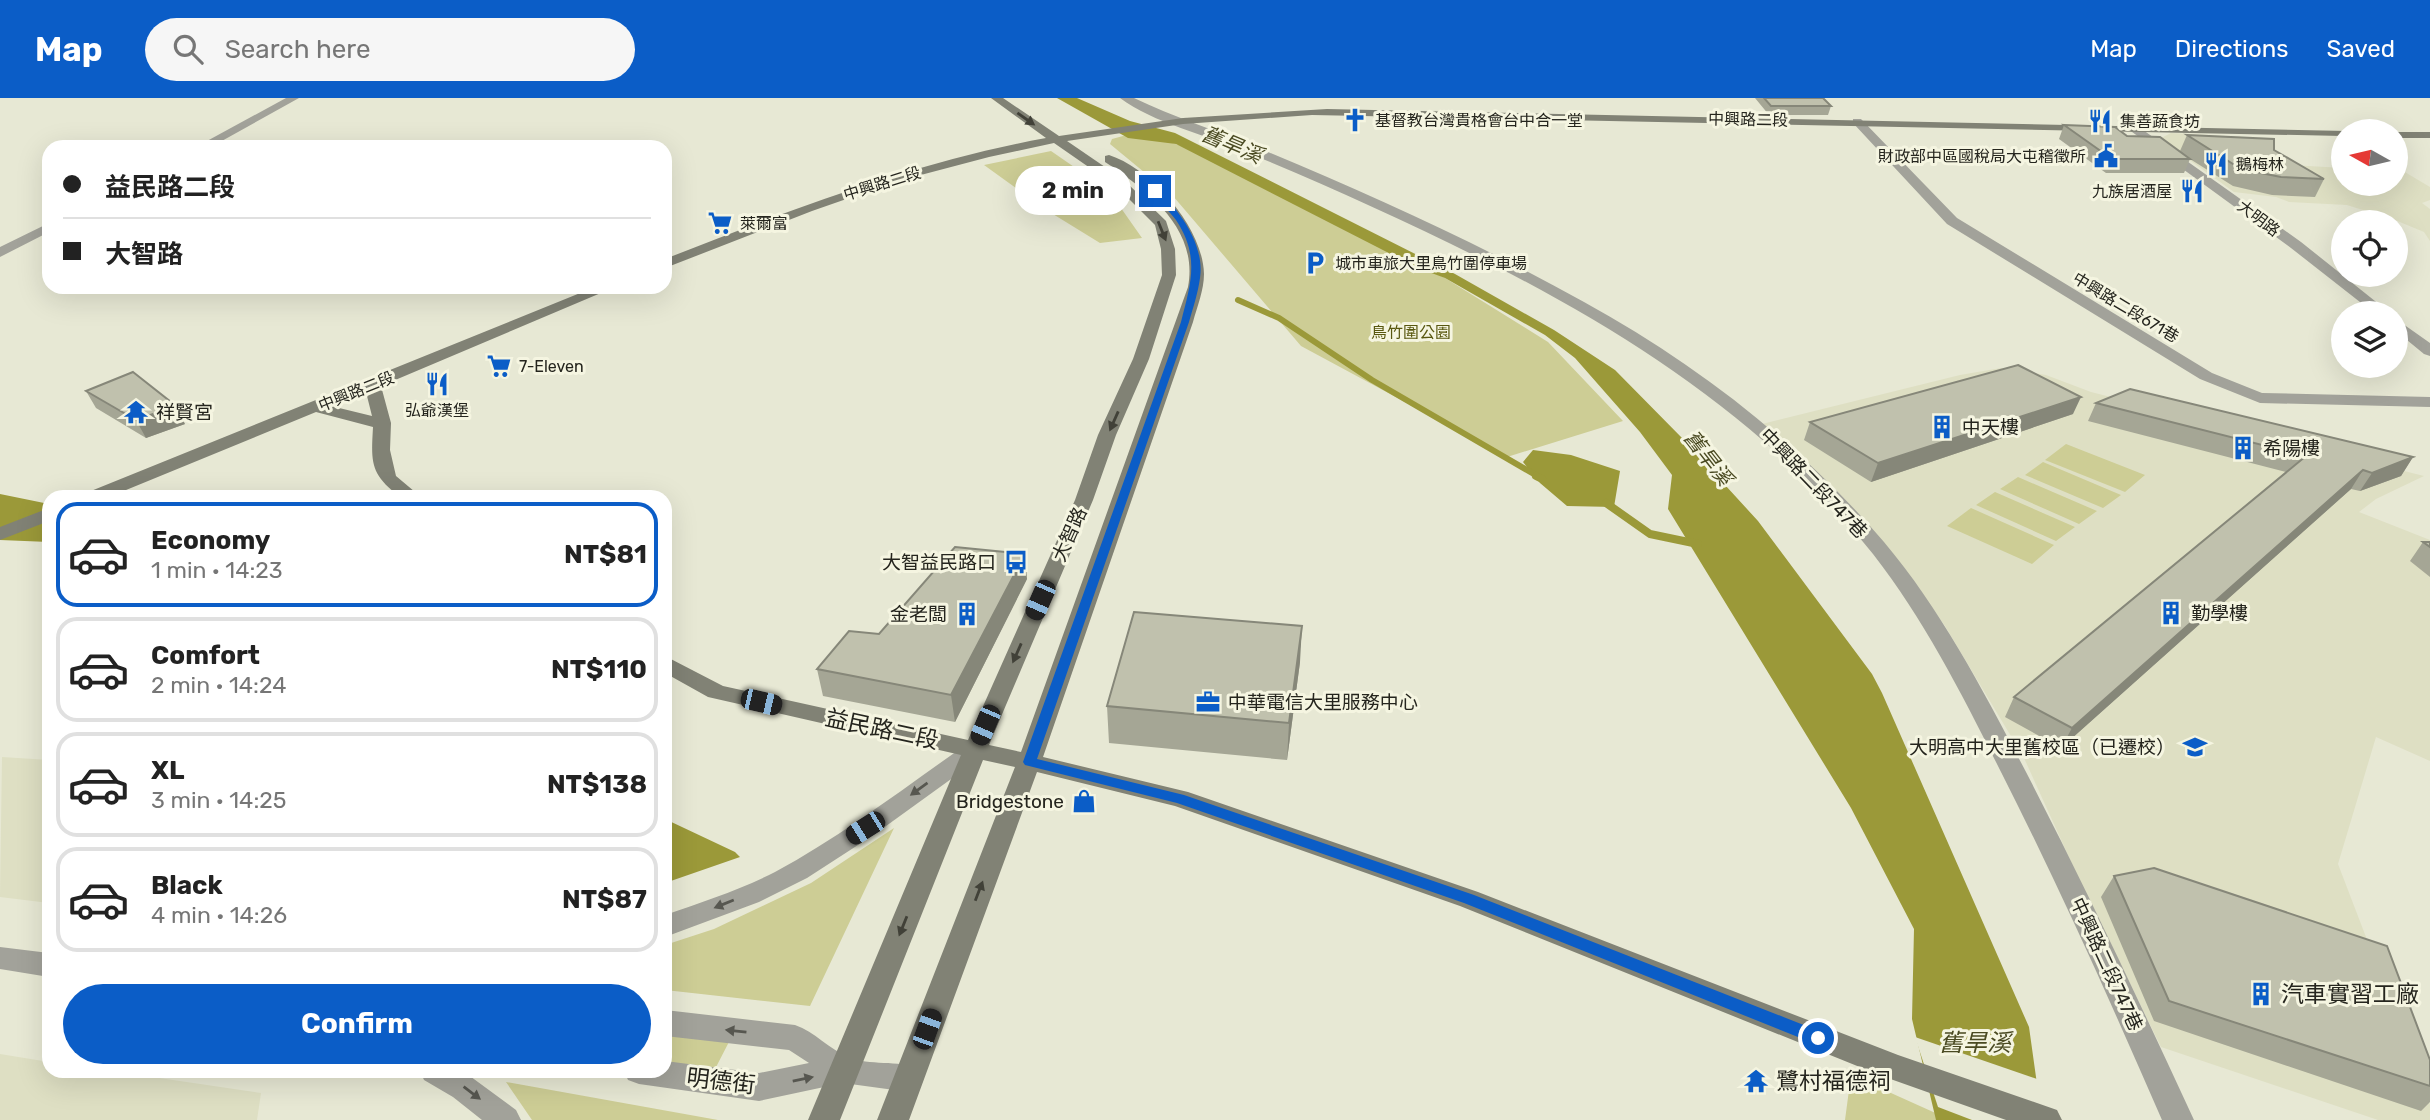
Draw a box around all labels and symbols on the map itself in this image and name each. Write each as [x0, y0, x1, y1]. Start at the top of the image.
church icon: 基督教台灣貴格會台中合一堂 [1341, 106, 1369, 134]
restaurant icon: 集善蔬食坊 [2086, 107, 2114, 135]
street label: 中興路二段 [1708, 109, 1788, 130]
place label: 基督教台灣貴格會台中合一堂 [1375, 111, 1583, 130]
one-way arrow [1017, 112, 1035, 126]
place label: 集善蔬食坊 [2120, 112, 2200, 131]
north arrow [2331, 119, 2408, 196]
water label: 舊旱溪 [1198, 121, 1269, 170]
public building icon: 財政部中區國稅局大屯稽徵所 [2092, 142, 2120, 170]
place label: 財政部中區國稅局大屯稽徵所 [1878, 147, 2086, 166]
restaurant icon: 鵝梅林 [2202, 150, 2230, 178]
place label: 鵝梅林 [2236, 155, 2284, 174]
street label: 中興路二段 [841, 163, 923, 204]
callout: 2 min [1015, 166, 1130, 216]
route end [1139, 175, 1171, 207]
restaurant icon: 九族居酒屋 [2178, 177, 2206, 205]
place label: 九族居酒屋 [2092, 182, 2172, 201]
street label: 大明路 [2234, 196, 2284, 240]
supermarket icon: 萊爾富 [706, 209, 734, 237]
place label: 萊爾富 [740, 214, 788, 233]
one-way arrow [1156, 221, 1167, 242]
parking icon: 城市車旅大里鳥竹圍停車場 [1301, 249, 1329, 277]
place label: 城市車旅大里鳥竹圍停車場 [1335, 254, 1527, 273]
street label: 中興路二段671巷 [2069, 268, 2182, 347]
park label: 鳥竹圍公園 [1371, 323, 1451, 342]
supermarket icon: 7-Eleven [485, 352, 513, 380]
place label: 7-Eleven [519, 357, 584, 376]
street label: 中興路二段 [316, 368, 397, 415]
restaurant icon: 弘爺漢堡 [423, 370, 451, 398]
temple icon: 祥賢宮 [122, 398, 150, 426]
place label: 祥賢宮 [156, 401, 213, 424]
place label: 弘爺漢堡 [405, 401, 469, 420]
one-way arrow [1108, 411, 1120, 431]
building icon: 中天樓 [1928, 413, 1956, 441]
place label: 中天樓 [1962, 416, 2019, 439]
street label: 中興路二段747巷 [1755, 423, 1872, 543]
water label: 舊旱溪 [1679, 425, 1739, 493]
building icon: 希陽樓 [2229, 434, 2257, 462]
place label: 希陽樓 [2263, 437, 2320, 460]
street label: 大智路 [1047, 503, 1092, 565]
bus stop icon: 大智益民路口 [1002, 548, 1030, 576]
place label: 大智益民路口 [882, 551, 996, 574]
car [1022, 577, 1059, 623]
building icon: 勤學樓 [2157, 599, 2185, 627]
building icon: 金老闆 [953, 600, 981, 628]
place label: 勤學樓 [2191, 602, 2248, 625]
place label: 金老闆 [890, 603, 947, 626]
one-way arrow [1011, 643, 1022, 664]
car [739, 687, 784, 717]
office icon: 中華電信大里服務中心 [1194, 688, 1222, 716]
place label: 中華電信大里服務中心 [1228, 691, 1418, 714]
car [968, 702, 1003, 748]
street label: 益民路二段 [823, 703, 941, 755]
school or university icon: 大明高中大里舊校區（已遷校） [2181, 733, 2209, 761]
place label: 大明高中大里舊校區（已遷校） [1909, 736, 2175, 759]
one-way arrow [910, 782, 928, 796]
shop icon: Bridgestone [1070, 787, 1098, 815]
place label: Bridgestone [956, 790, 1064, 813]
car [842, 808, 889, 848]
one-way arrow [973, 881, 984, 902]
street label: 中興路二段747巷 [2066, 894, 2147, 1034]
one-way arrow [713, 899, 734, 910]
one-way arrow [897, 916, 908, 937]
building icon: 汽車實習工廠 [2247, 980, 2275, 1008]
place label: 汽車實習工廠 [2281, 980, 2419, 1008]
car [910, 1006, 945, 1052]
route start [1802, 1022, 1834, 1054]
one-way arrow [725, 1026, 747, 1037]
water label: 舊旱溪 [1939, 1029, 2014, 1057]
street label: 明德街 [685, 1063, 757, 1099]
temple icon: 鷺村福德祠 [1742, 1067, 1770, 1095]
place label: 鷺村福德祠 [1776, 1067, 1891, 1095]
one-way arrow [792, 1073, 814, 1084]
one-way arrow [462, 1086, 480, 1101]

